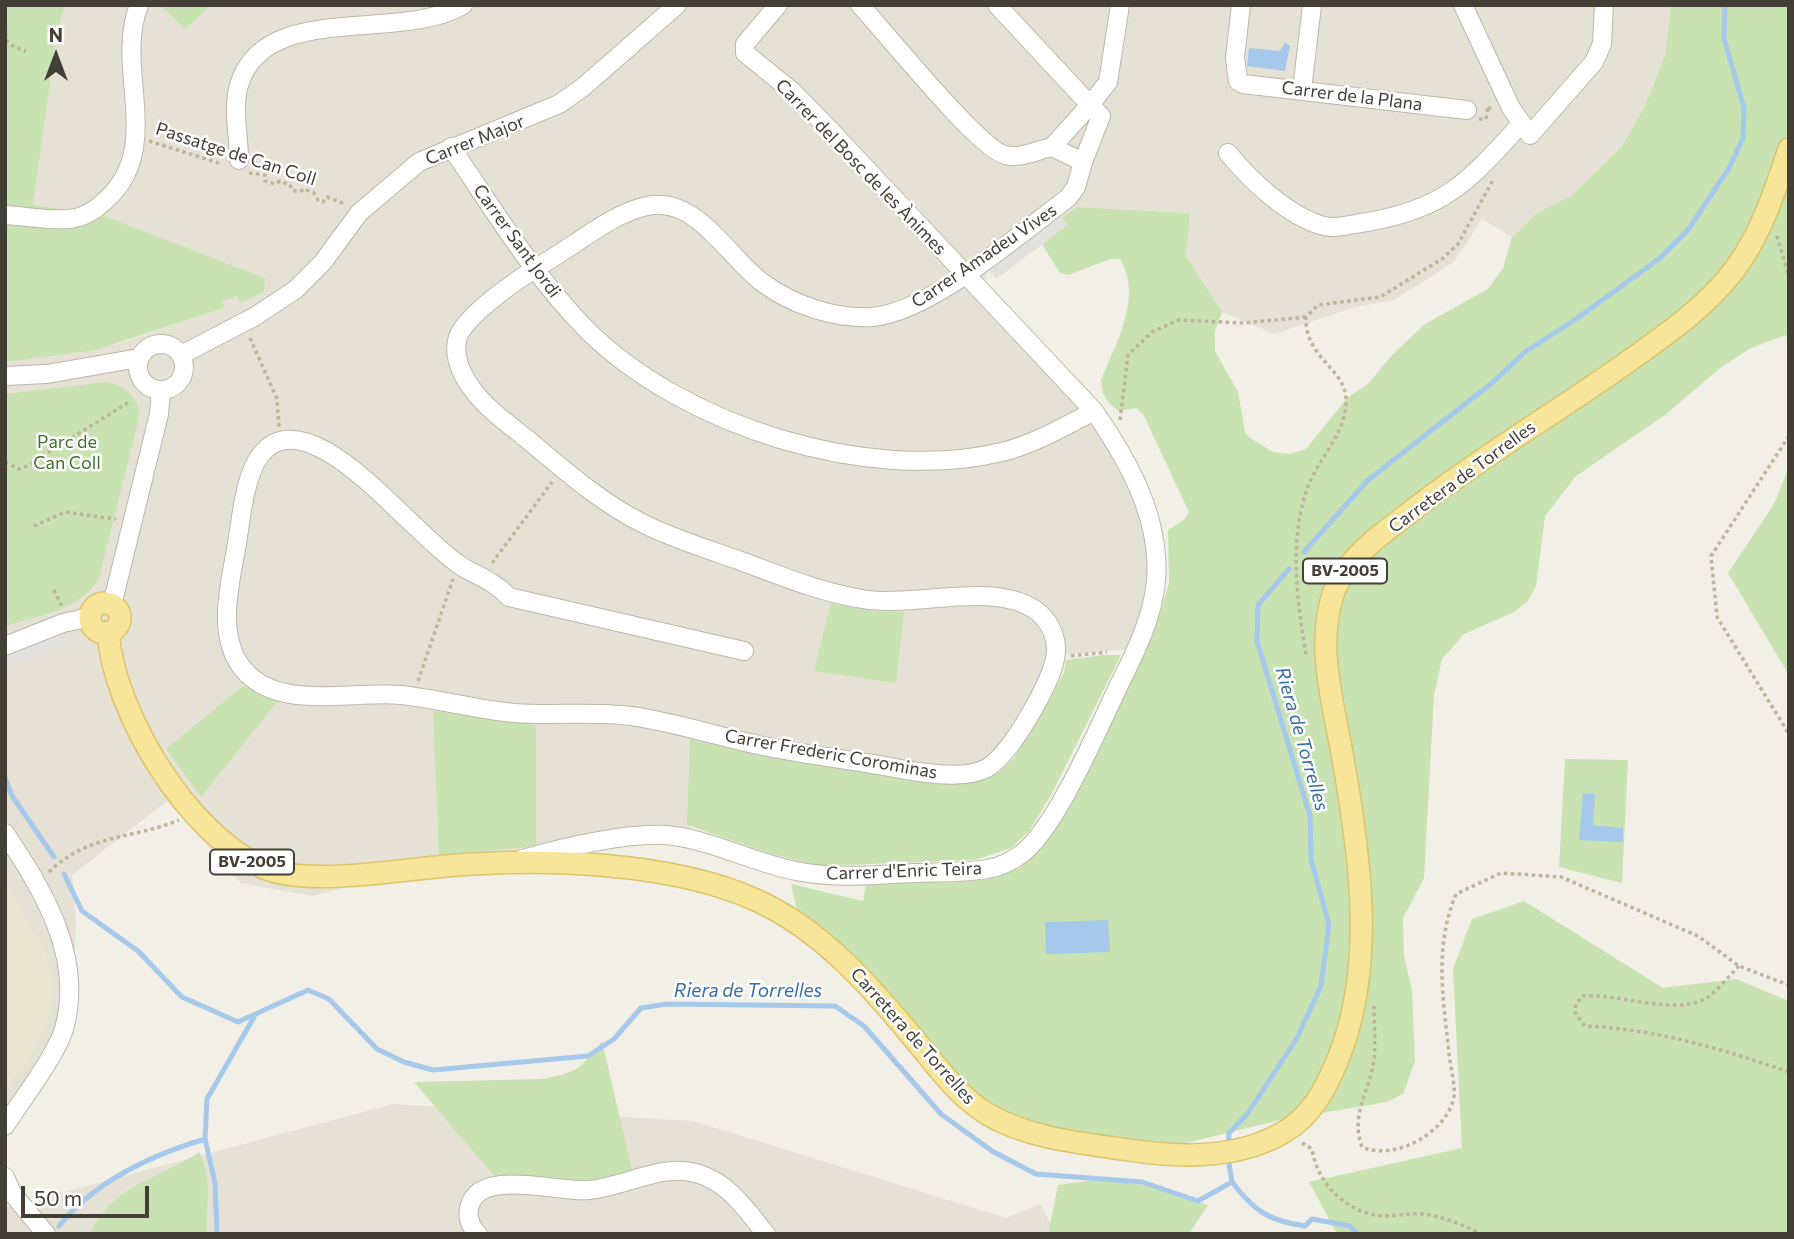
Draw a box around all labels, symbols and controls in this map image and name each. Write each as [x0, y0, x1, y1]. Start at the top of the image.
north arrow [21, 21, 91, 91]
text: N [49, 23, 63, 46]
street label: Carrer del Bosc de les Ànimes [771, 74, 951, 260]
street label: Carrer de la Plana [1280, 77, 1424, 115]
street label: Carrer Major [422, 110, 528, 170]
street label: Passatge de Can Coll [153, 118, 319, 190]
street label: Carrer Sant Jordi [469, 180, 565, 302]
street label: Carrer Amadeu Vives [907, 199, 1061, 313]
street label: Carretera de Torrelles [1384, 416, 1540, 538]
park label: Parc de Can Coll [33, 431, 101, 474]
road number: BV-2005 [1303, 558, 1387, 584]
water label: Riera de Torrelles [1271, 664, 1333, 814]
street label: Carrer Frederic Corominas [723, 725, 939, 783]
road number: BV-2005 [210, 849, 294, 874]
street label: Carrer d'Enric Teira [826, 857, 982, 885]
street label: Carretera de Torrelles [846, 963, 980, 1109]
water label: Riera de Torrelles [674, 980, 822, 1002]
scale bar [24, 1172, 152, 1216]
text: 50 m [34, 1185, 82, 1210]

